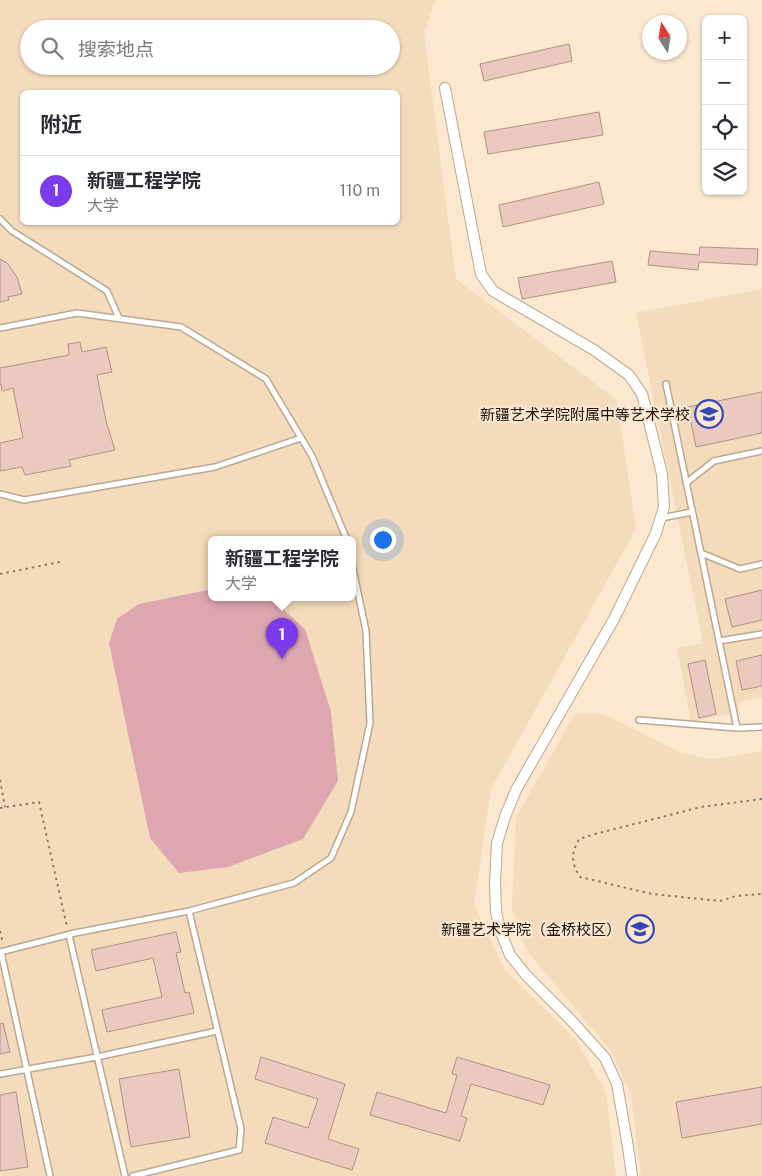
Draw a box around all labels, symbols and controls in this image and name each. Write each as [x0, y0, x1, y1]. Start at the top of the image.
north arrow [642, 15, 687, 60]
map controls [702, 15, 747, 195]
button: + [702, 15, 747, 60]
search box [20, 20, 400, 75]
icon: search [38, 34, 66, 62]
text: 搜索地点 [78, 38, 154, 60]
button: − [702, 60, 747, 105]
button: locate [702, 105, 747, 150]
text: 附近 [40, 112, 82, 137]
button: layers [702, 150, 747, 195]
text: 新疆工程学院 [87, 169, 201, 191]
text: 1 [53, 181, 59, 200]
text: 110 m [339, 181, 380, 200]
text: 大学 [87, 196, 119, 215]
school or university icon: 新疆艺术学院附属中等艺术学校 [694, 399, 724, 429]
place label: 新疆艺术学院附属中等艺术学校 [480, 406, 690, 423]
your location [370, 527, 396, 553]
popup [208, 536, 356, 601]
text: 新疆工程学院 [225, 547, 339, 569]
text: 大学 [225, 574, 257, 593]
pin: 1 [266, 618, 298, 659]
school or university icon: 新疆艺术学院（金桥校区） [625, 914, 655, 944]
place label: 新疆艺术学院（金桥校区） [441, 921, 621, 938]

